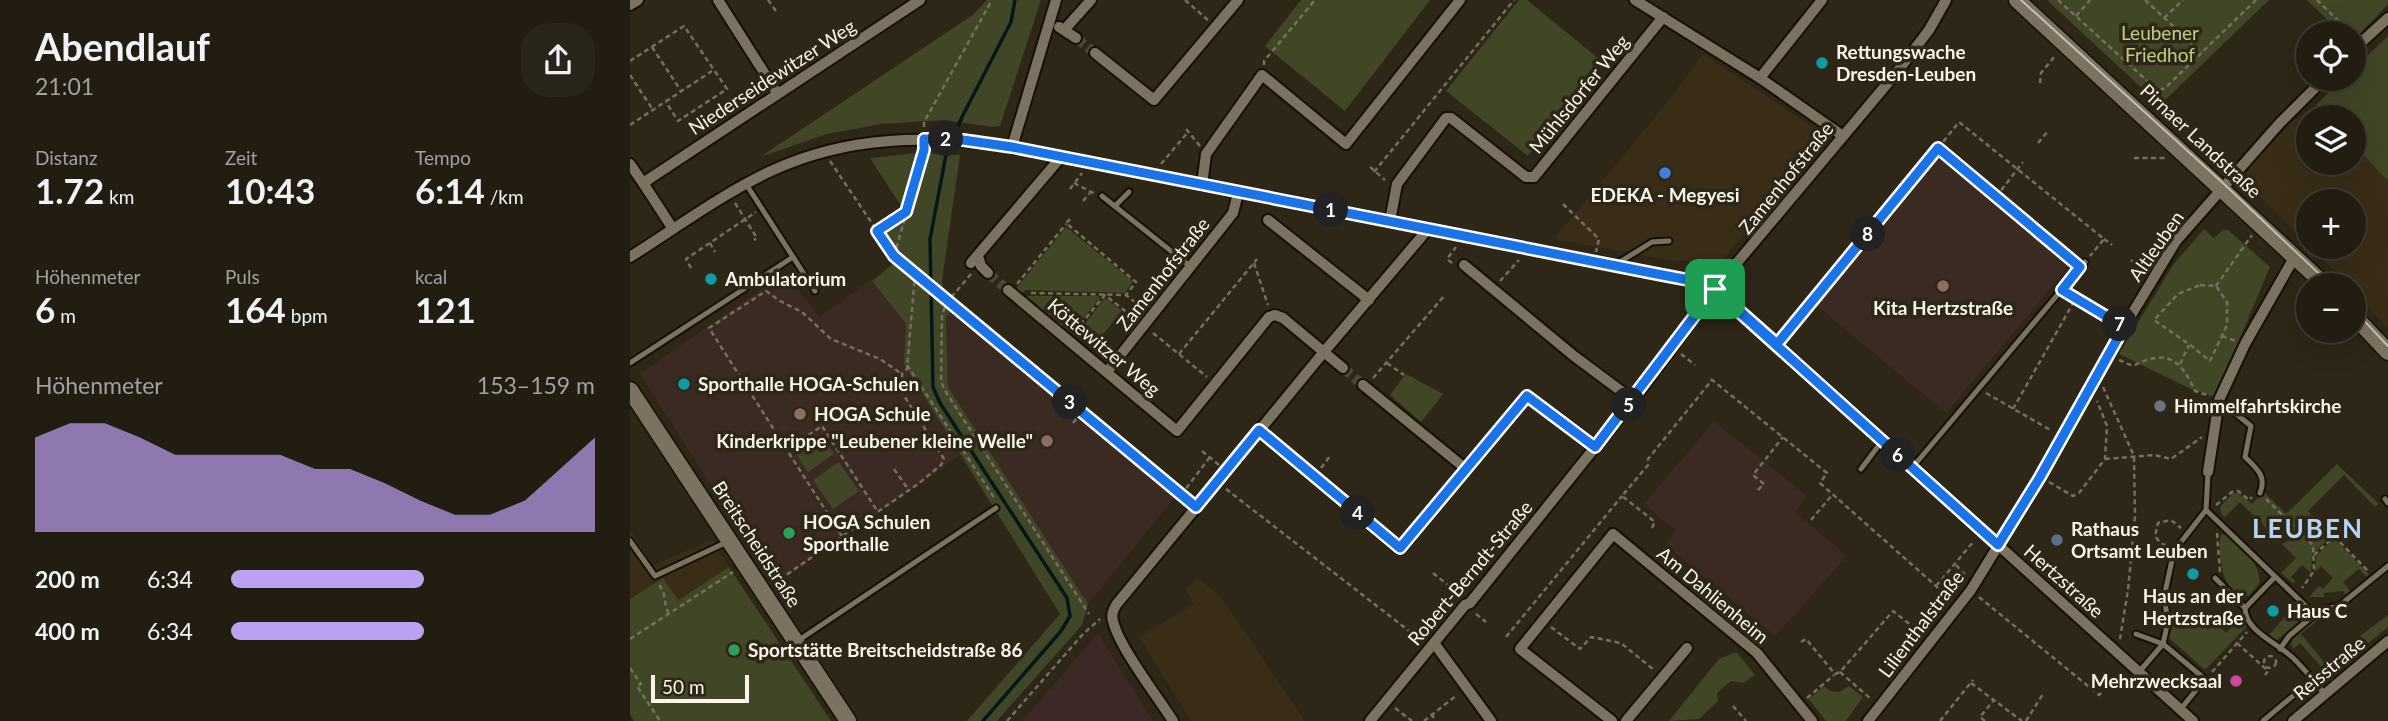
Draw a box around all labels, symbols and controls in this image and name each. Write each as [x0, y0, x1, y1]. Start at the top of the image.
street label: Niederseidewitzer Weg [684, 14, 860, 139]
park label: Leubener Friedhof [2121, 21, 2199, 66]
map controls [2296, 21, 2366, 343]
button: locate [2296, 21, 2366, 91]
text: Abendlauf [35, 23, 210, 69]
button: share [521, 23, 595, 97]
street label: Mühlsdorfer Weg [1524, 30, 1633, 158]
place label: Rettungswache Dresden-Leuben [1836, 40, 1976, 85]
marker: Rettungswache Dresden-Leuben [1814, 55, 1830, 71]
text: 21:01 [35, 72, 94, 100]
street label: Pirnaer Landstraße [2136, 79, 2267, 203]
button: layers [2296, 105, 2366, 175]
street label: Zamenhofstraße [1734, 117, 1838, 238]
pin: 2 [928, 122, 964, 156]
text: 2 [940, 127, 951, 150]
text: Distanz [35, 146, 98, 169]
text: Zeit [225, 146, 257, 169]
text: Tempo [415, 146, 471, 169]
marker: EDEKA - Megyesi [1657, 165, 1673, 181]
text: 1.72 [35, 169, 104, 211]
text: 10:43 [225, 169, 315, 211]
text: 6:14 [415, 169, 485, 211]
place label: EDEKA - Megyesi [1590, 183, 1740, 206]
text: km [104, 185, 134, 208]
text: /km [485, 185, 524, 208]
button: + [2296, 189, 2366, 259]
pin: 1 [1314, 192, 1348, 228]
text: 1 [1325, 198, 1336, 221]
street label: Altleuben [2123, 206, 2188, 285]
street label: Zamenhofstraße [1111, 213, 1214, 335]
pin: 8 [1850, 216, 1886, 252]
text: 8 [1862, 222, 1873, 245]
pin [1685, 259, 1745, 319]
text: Höhenmeter [35, 265, 141, 288]
text: Puls [225, 265, 260, 288]
text: kcal [415, 265, 447, 288]
place label: Ambulatorium [724, 267, 846, 290]
icon: arrive [1696, 270, 1734, 308]
marker: Ambulatorium [703, 271, 719, 287]
button: − [2296, 273, 2366, 343]
marker: Kita Hertzstraße [1935, 278, 1951, 294]
text: 6 [35, 288, 55, 330]
text: 164 [225, 288, 286, 330]
text: 121 [415, 288, 476, 330]
street label: Köttewitzer Weg [1043, 293, 1165, 400]
place label: Kita Hertzstraße [1873, 296, 2013, 319]
text: m [55, 304, 76, 327]
text: bpm [286, 304, 328, 327]
pin: 7 [2102, 306, 2138, 342]
text: 7 [2114, 312, 2125, 335]
text: Höhenmeter [35, 371, 163, 399]
text: 153–159 m [477, 371, 595, 399]
place label: Sporthalle HOGA-Schulen [698, 372, 919, 395]
marker: Sporthalle HOGA-Schulen [676, 376, 692, 392]
pin: 3 [1052, 384, 1088, 420]
pin: 5 [1612, 388, 1646, 422]
text: 3 [1064, 390, 1075, 413]
text: 5 [1623, 393, 1634, 416]
place label: Himmelfahrtskirche [2174, 394, 2342, 417]
marker: Himmelfahrtskirche [2152, 398, 2168, 414]
place label: HOGA Schule [814, 402, 931, 425]
marker: HOGA Schule [792, 406, 808, 422]
place label: Kinderkrippe "Leubener kleine Welle" [716, 429, 1033, 452]
marker: Kinderkrippe "Leubener kleine Welle" [1039, 433, 1055, 449]
pin: 6 [1880, 438, 1916, 472]
text: 6 [1892, 443, 1903, 466]
street label: Breitscheidstraße [708, 476, 807, 611]
pin: 4 [1340, 496, 1376, 530]
street label: Robert-Berndt-Straße [1402, 496, 1537, 650]
text: 4 [1352, 501, 1363, 524]
place label: HOGA Schulen Sporthalle [803, 510, 930, 555]
district label: LEUBEN [2252, 512, 2364, 544]
place label: Rathaus Ortsamt Leuben [2071, 517, 2208, 562]
marker: HOGA Schulen Sporthalle [781, 525, 797, 541]
marker: Rathaus Ortsamt Leuben [2049, 532, 2065, 548]
street label: Hertzstraße [2020, 539, 2109, 622]
street label: Am Dahlienheim [1653, 541, 1774, 648]
text: 200 m [35, 565, 100, 593]
text: 6:34 [147, 565, 193, 593]
street label: Lilienthalstraße [1873, 566, 1968, 682]
marker: Haus an der Hertzstraße [2185, 566, 2201, 582]
place label: Haus an der Hertzstraße [2143, 584, 2244, 629]
place label: Haus C [2287, 599, 2348, 622]
marker: Haus C [2265, 603, 2281, 619]
text: 400 m [35, 617, 100, 645]
text: 6:34 [147, 617, 193, 645]
street label: Reisstraße [2288, 631, 2369, 704]
place label: Sportstätte Breitscheidstraße 86 [748, 638, 1023, 661]
marker: Sportstätte Breitscheidstraße 86 [726, 642, 742, 658]
place label: Mehrzwecksaal [2091, 669, 2222, 692]
scale bar [651, 672, 749, 704]
marker: Mehrzwecksaal [2228, 673, 2244, 689]
text: 50 m [662, 675, 705, 698]

